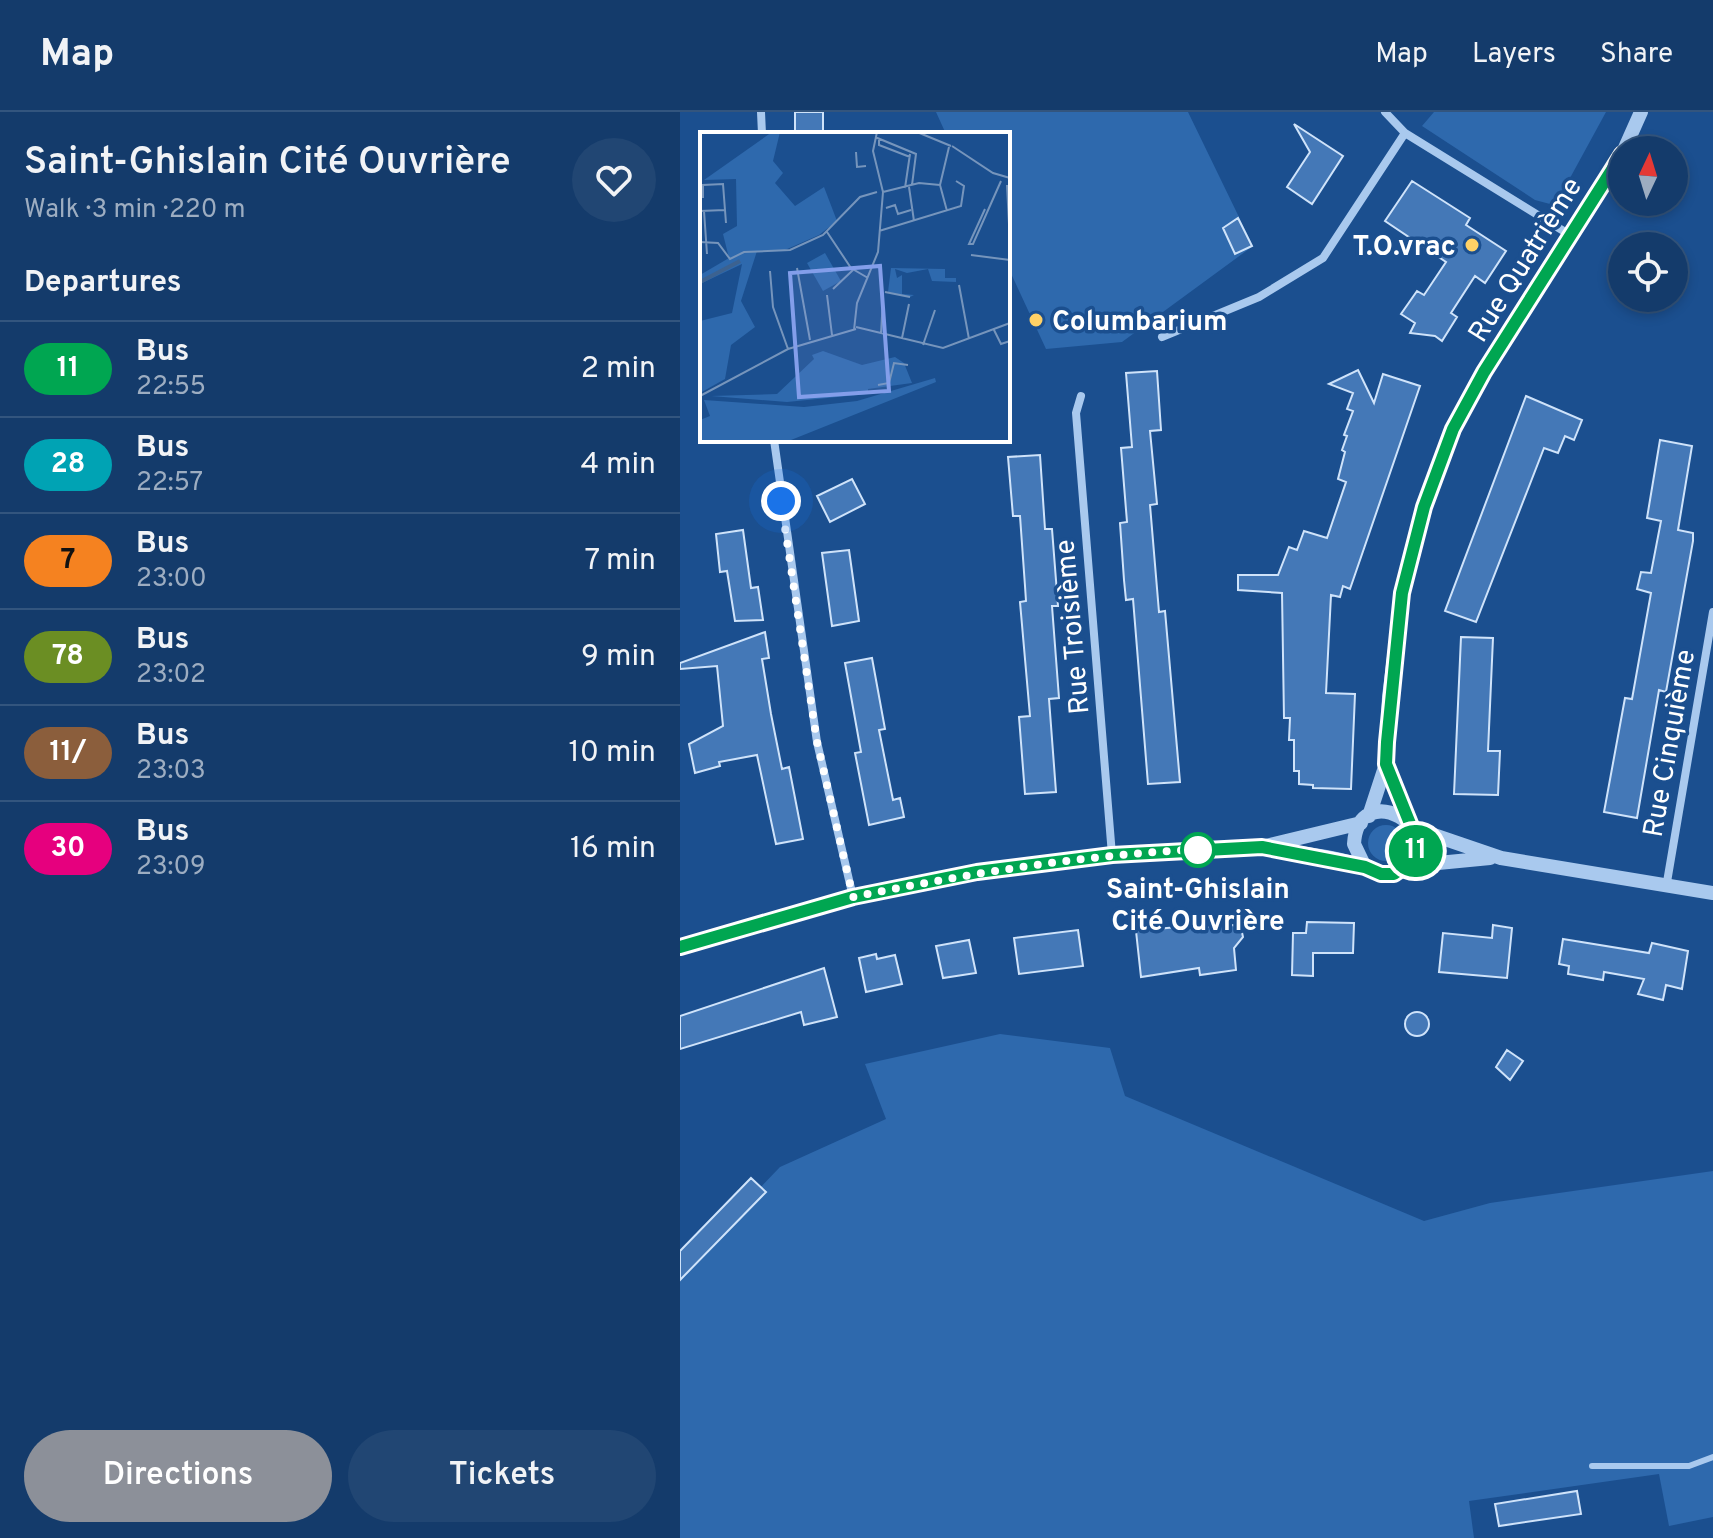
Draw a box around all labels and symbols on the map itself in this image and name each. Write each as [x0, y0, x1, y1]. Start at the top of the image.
inset map [700, 132, 1010, 442]
north arrow [1608, 136, 1688, 216]
street label: Rue Quatrième [1462, 171, 1592, 350]
place label: T.O.vrac [1353, 230, 1456, 266]
marker: T.O.vrac [1463, 236, 1481, 254]
place label: Columbarium [1052, 305, 1228, 341]
marker: Columbarium [1027, 311, 1045, 329]
your location [761, 481, 801, 521]
street label: Rue Troisième [1048, 538, 1100, 716]
street label: Rue Cinquième [1637, 647, 1705, 840]
line badge: 11 [1380, 825, 1452, 877]
marker: Saint-Ghislain Cité Ouvrière [1181, 833, 1215, 867]
place label: Saint-Ghislain Cité Ouvrière [1106, 873, 1290, 941]

